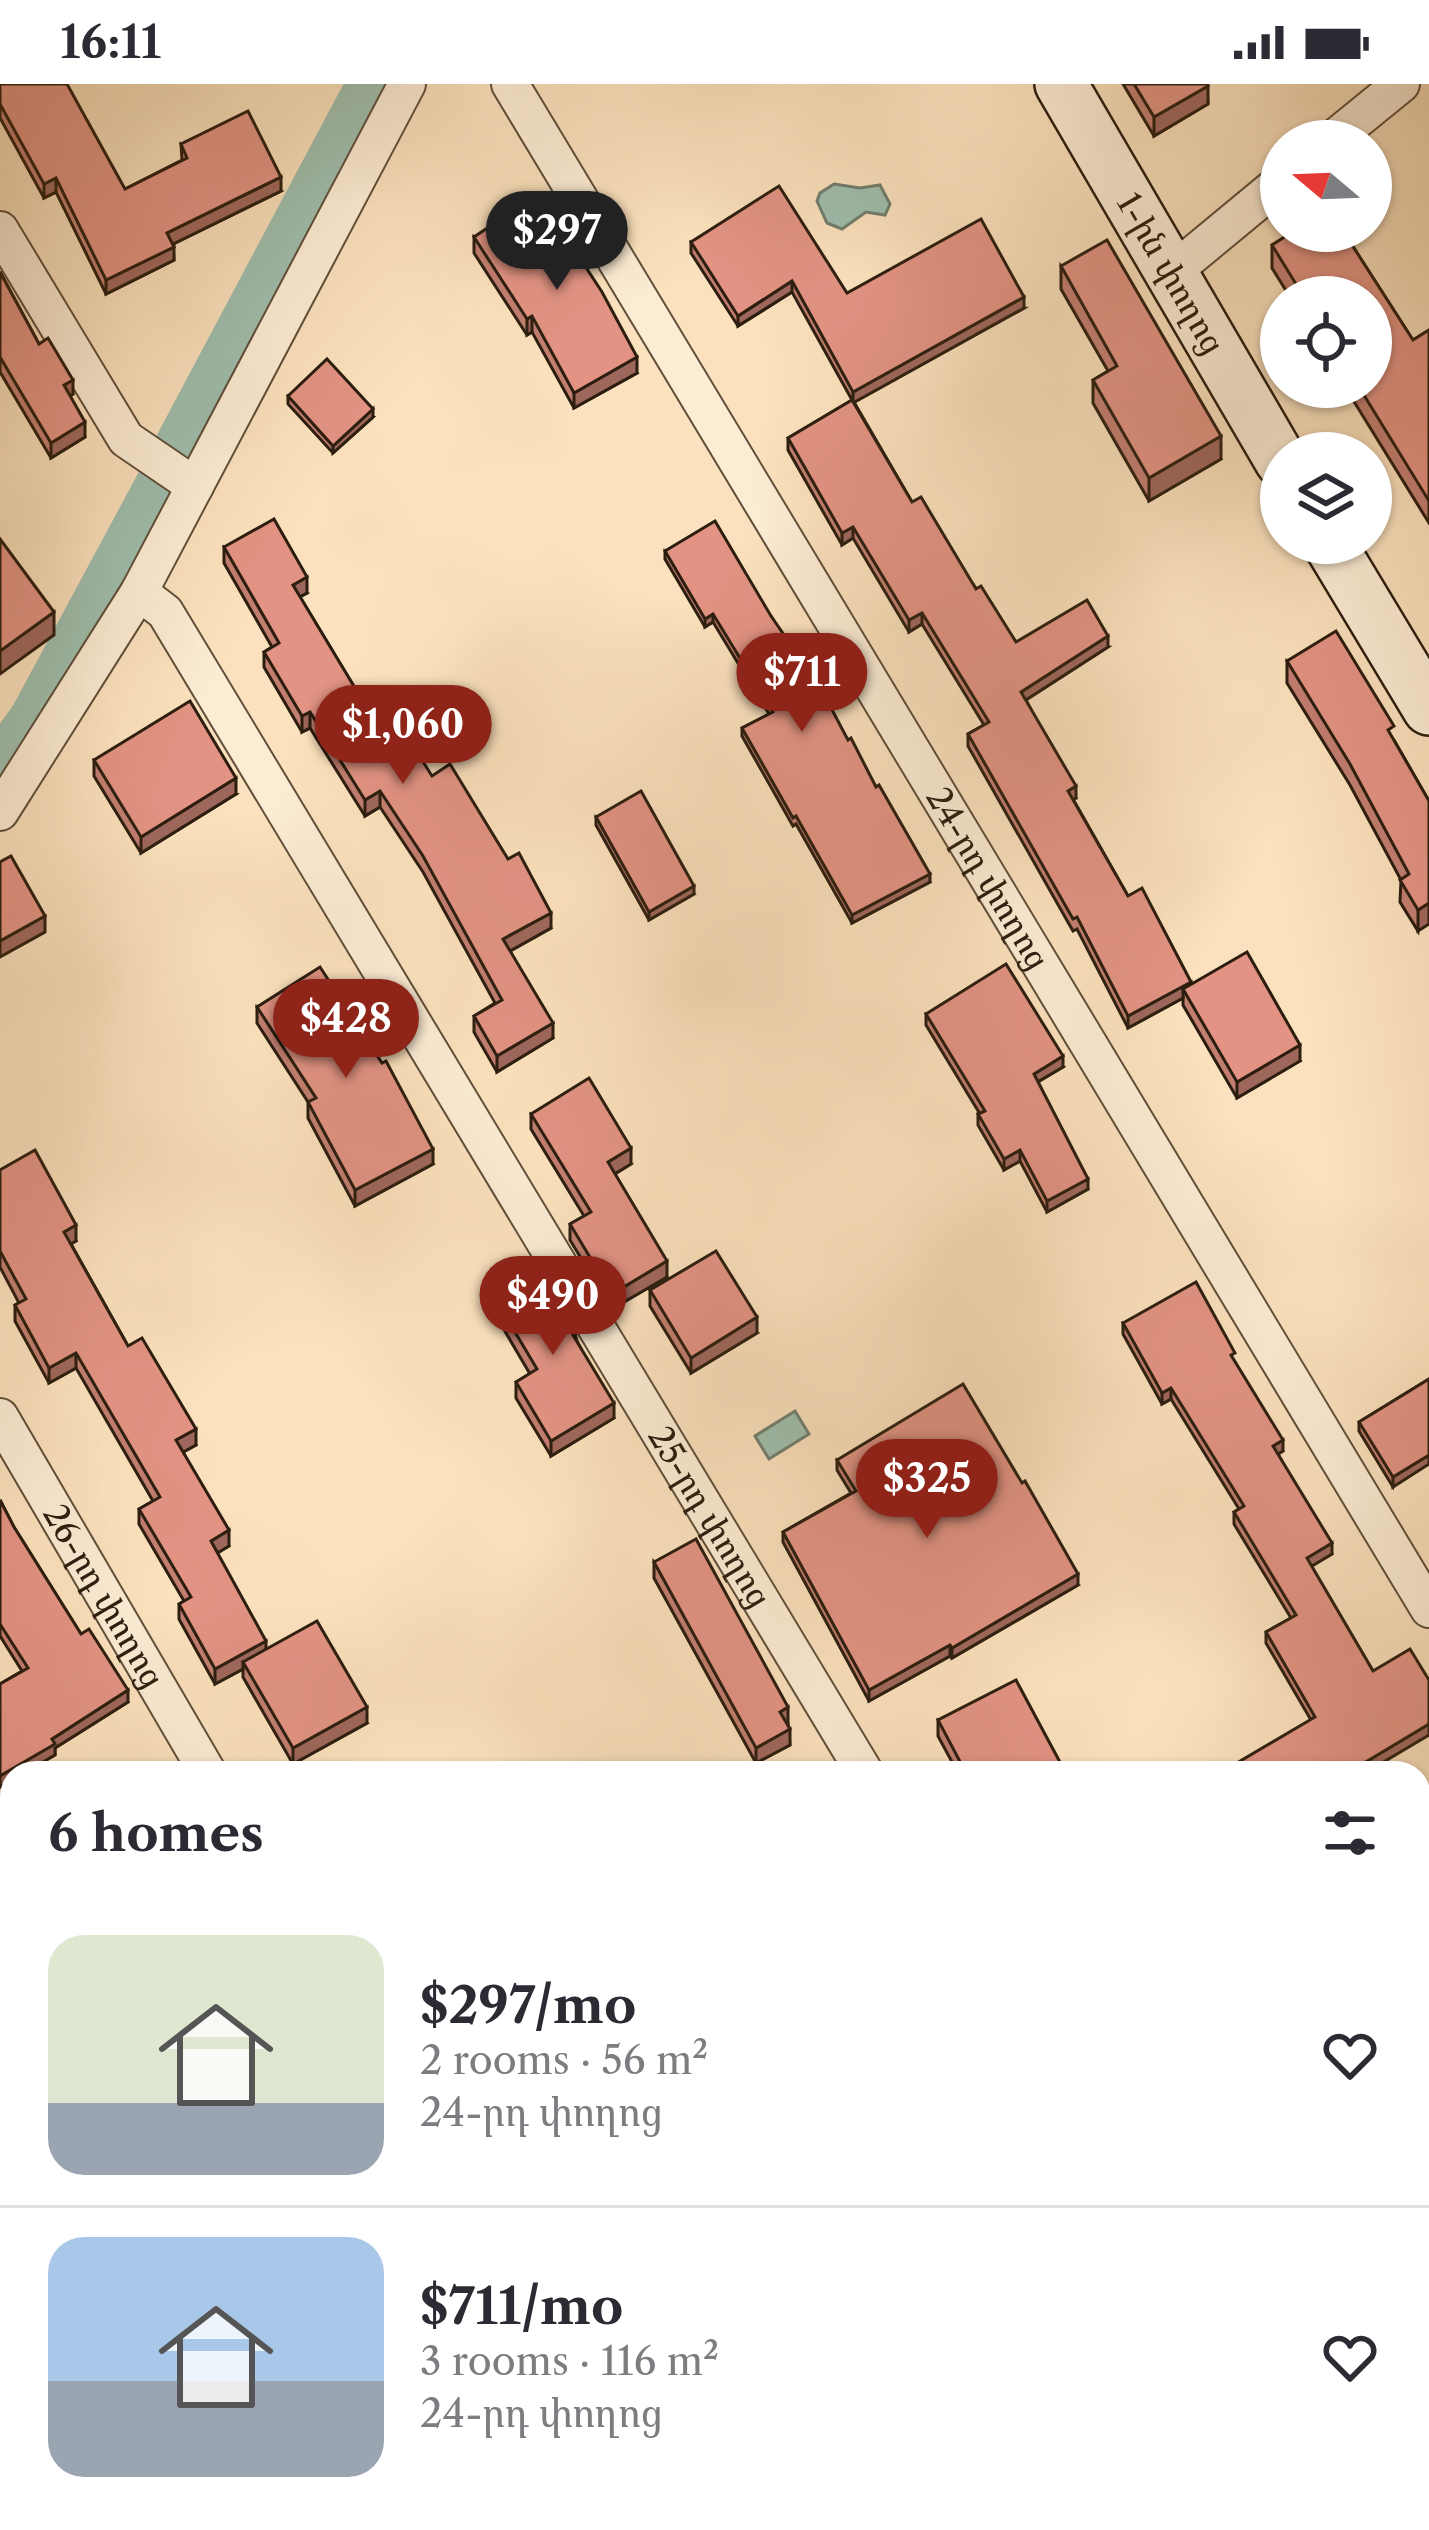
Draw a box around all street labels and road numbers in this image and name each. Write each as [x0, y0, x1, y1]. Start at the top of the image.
street label: 1-ին փողոց [1108, 185, 1234, 361]
street label: 24-րդ փողոց [918, 779, 1059, 977]
street label: 25-րդ փողոց [640, 1418, 781, 1615]
street label: 26-րդ փողոց [35, 1497, 174, 1695]

